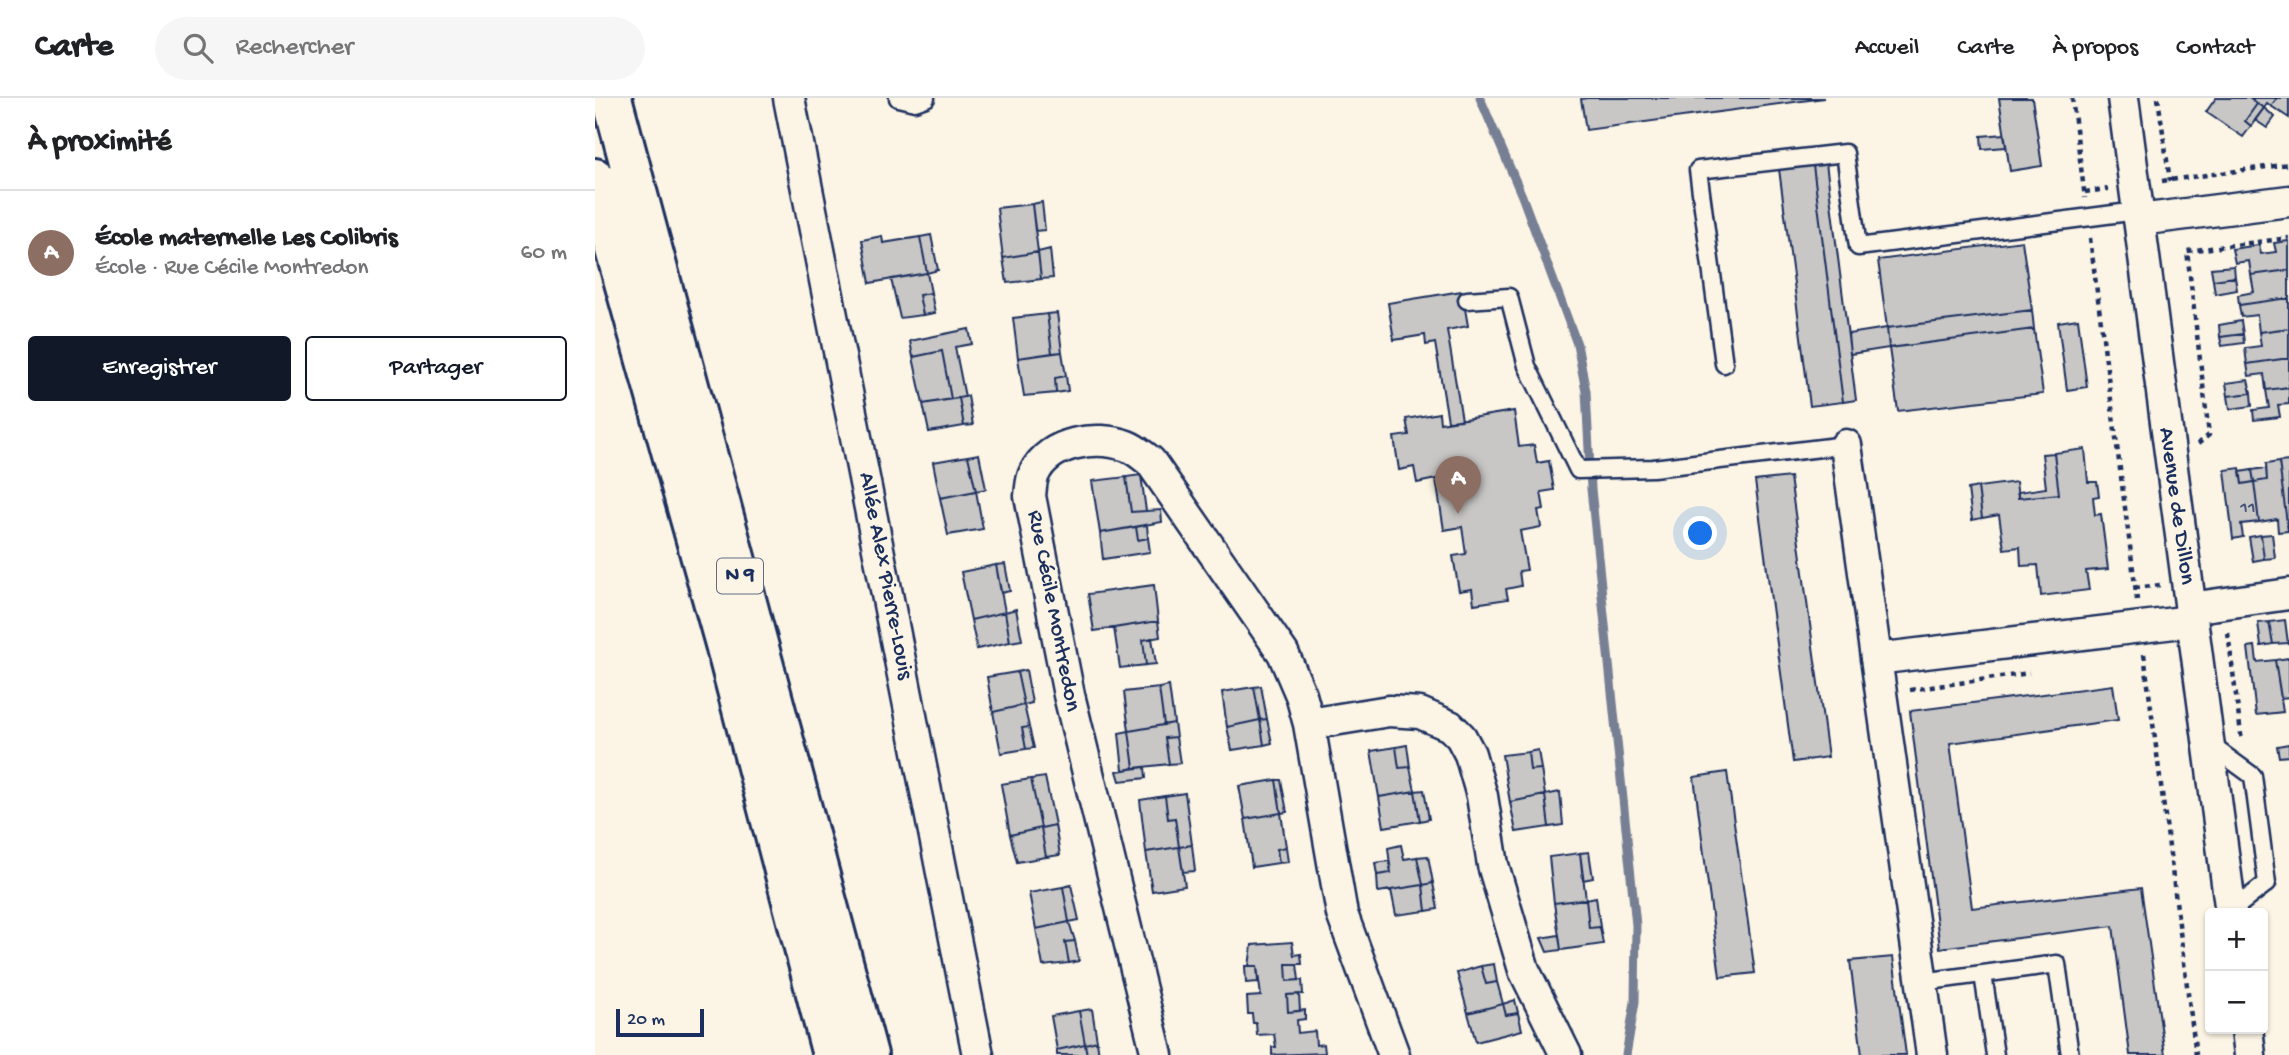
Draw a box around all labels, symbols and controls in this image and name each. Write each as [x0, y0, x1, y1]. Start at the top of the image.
search box [155, 17, 645, 80]
text: Carte [35, 29, 113, 67]
icon: search [179, 29, 217, 67]
text: Rechercher [235, 33, 353, 64]
text: Accueil [1855, 34, 1919, 63]
text: Carte [1957, 34, 2014, 63]
text: À propos [2052, 34, 2138, 63]
text: Contact [2176, 34, 2254, 63]
text: À proximité [28, 126, 172, 161]
text: École maternelle Les Colibris [95, 224, 398, 255]
text: A [44, 240, 58, 267]
text: 60 m [521, 240, 567, 267]
text: École · Rue Cécile Montredon [95, 255, 368, 282]
button: Enregistrer [28, 336, 291, 401]
button: Partager [305, 336, 567, 401]
street label: Avenue de Dillon [2152, 426, 2200, 586]
pin: A [1435, 456, 1481, 514]
street label: Allée Alex Pierre-Louis [852, 470, 918, 682]
house number: 11 [2239, 497, 2256, 520]
street label: Rue Cécile Montredon [1020, 508, 1086, 714]
your location [1683, 516, 1717, 550]
road number: N 9 [717, 559, 763, 594]
map controls [2205, 908, 2268, 1034]
button: + [2205, 908, 2268, 971]
button: − [2205, 971, 2268, 1034]
scale bar [616, 1006, 703, 1038]
text: 20 m [627, 1009, 665, 1032]

